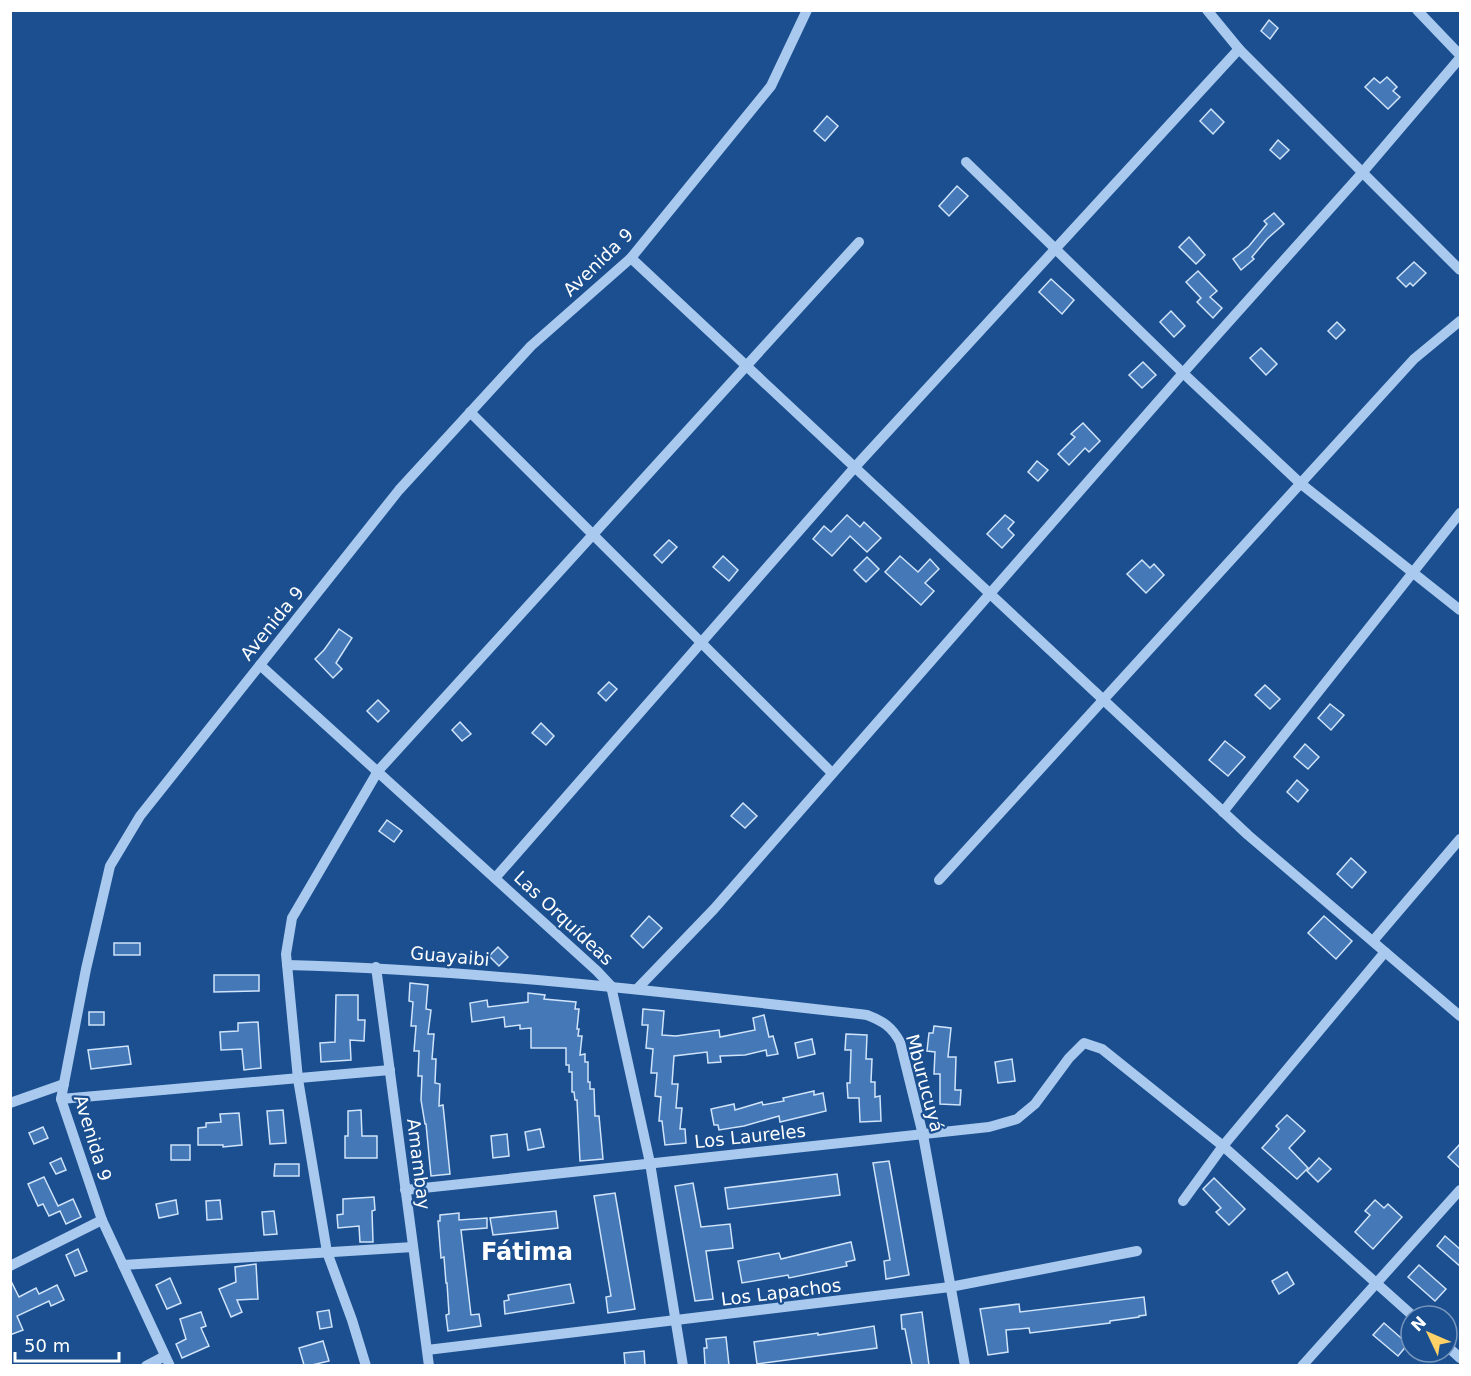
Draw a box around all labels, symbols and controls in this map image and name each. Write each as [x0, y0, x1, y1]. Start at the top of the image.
street label: Avenida 9 [559, 224, 637, 300]
street label: Avenida 9 [236, 582, 308, 664]
street label: Las Orquídeas [510, 867, 618, 969]
street label: Guayaibi [409, 942, 491, 970]
street label: Mburucuyá [902, 1032, 948, 1134]
street label: Avenida 9 [70, 1092, 116, 1184]
street label: Amambay [403, 1117, 435, 1211]
street label: Los Laureles [693, 1120, 807, 1152]
district label: Fátima [481, 1238, 573, 1266]
street label: Los Lapachos [720, 1274, 842, 1310]
north arrow [1399, 1304, 1459, 1364]
text: N [1407, 1313, 1430, 1335]
scale bar [15, 1325, 118, 1363]
text: 50 m [24, 1335, 70, 1356]

